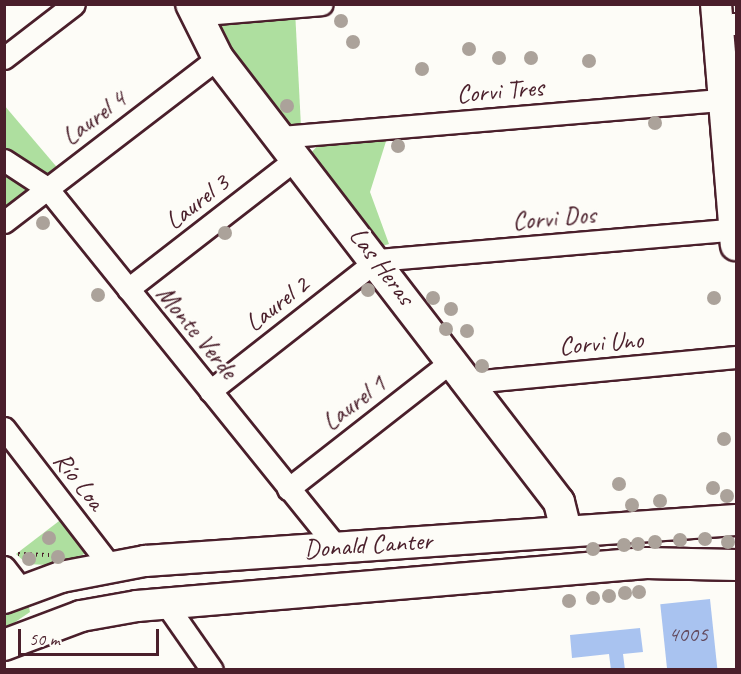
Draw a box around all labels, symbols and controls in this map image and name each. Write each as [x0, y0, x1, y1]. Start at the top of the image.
street label: Corvi Tres [455, 72, 545, 110]
street label: Laurel 4 [56, 84, 132, 152]
street label: Laurel 3 [159, 167, 235, 237]
street label: Corvi Dos [511, 199, 597, 237]
street label: Las Heras [343, 221, 421, 311]
street label: Laurel 2 [239, 269, 315, 339]
street label: Monte Verde [150, 279, 244, 385]
street label: Corvi Uno [558, 324, 644, 362]
street label: Laurel 1 [316, 368, 392, 438]
street label: Río Loa [47, 446, 111, 516]
street label: Donald Canter [302, 525, 434, 565]
scale bar [21, 617, 162, 655]
house number: 4005 [668, 622, 708, 648]
text: 50 m [29, 628, 60, 650]

